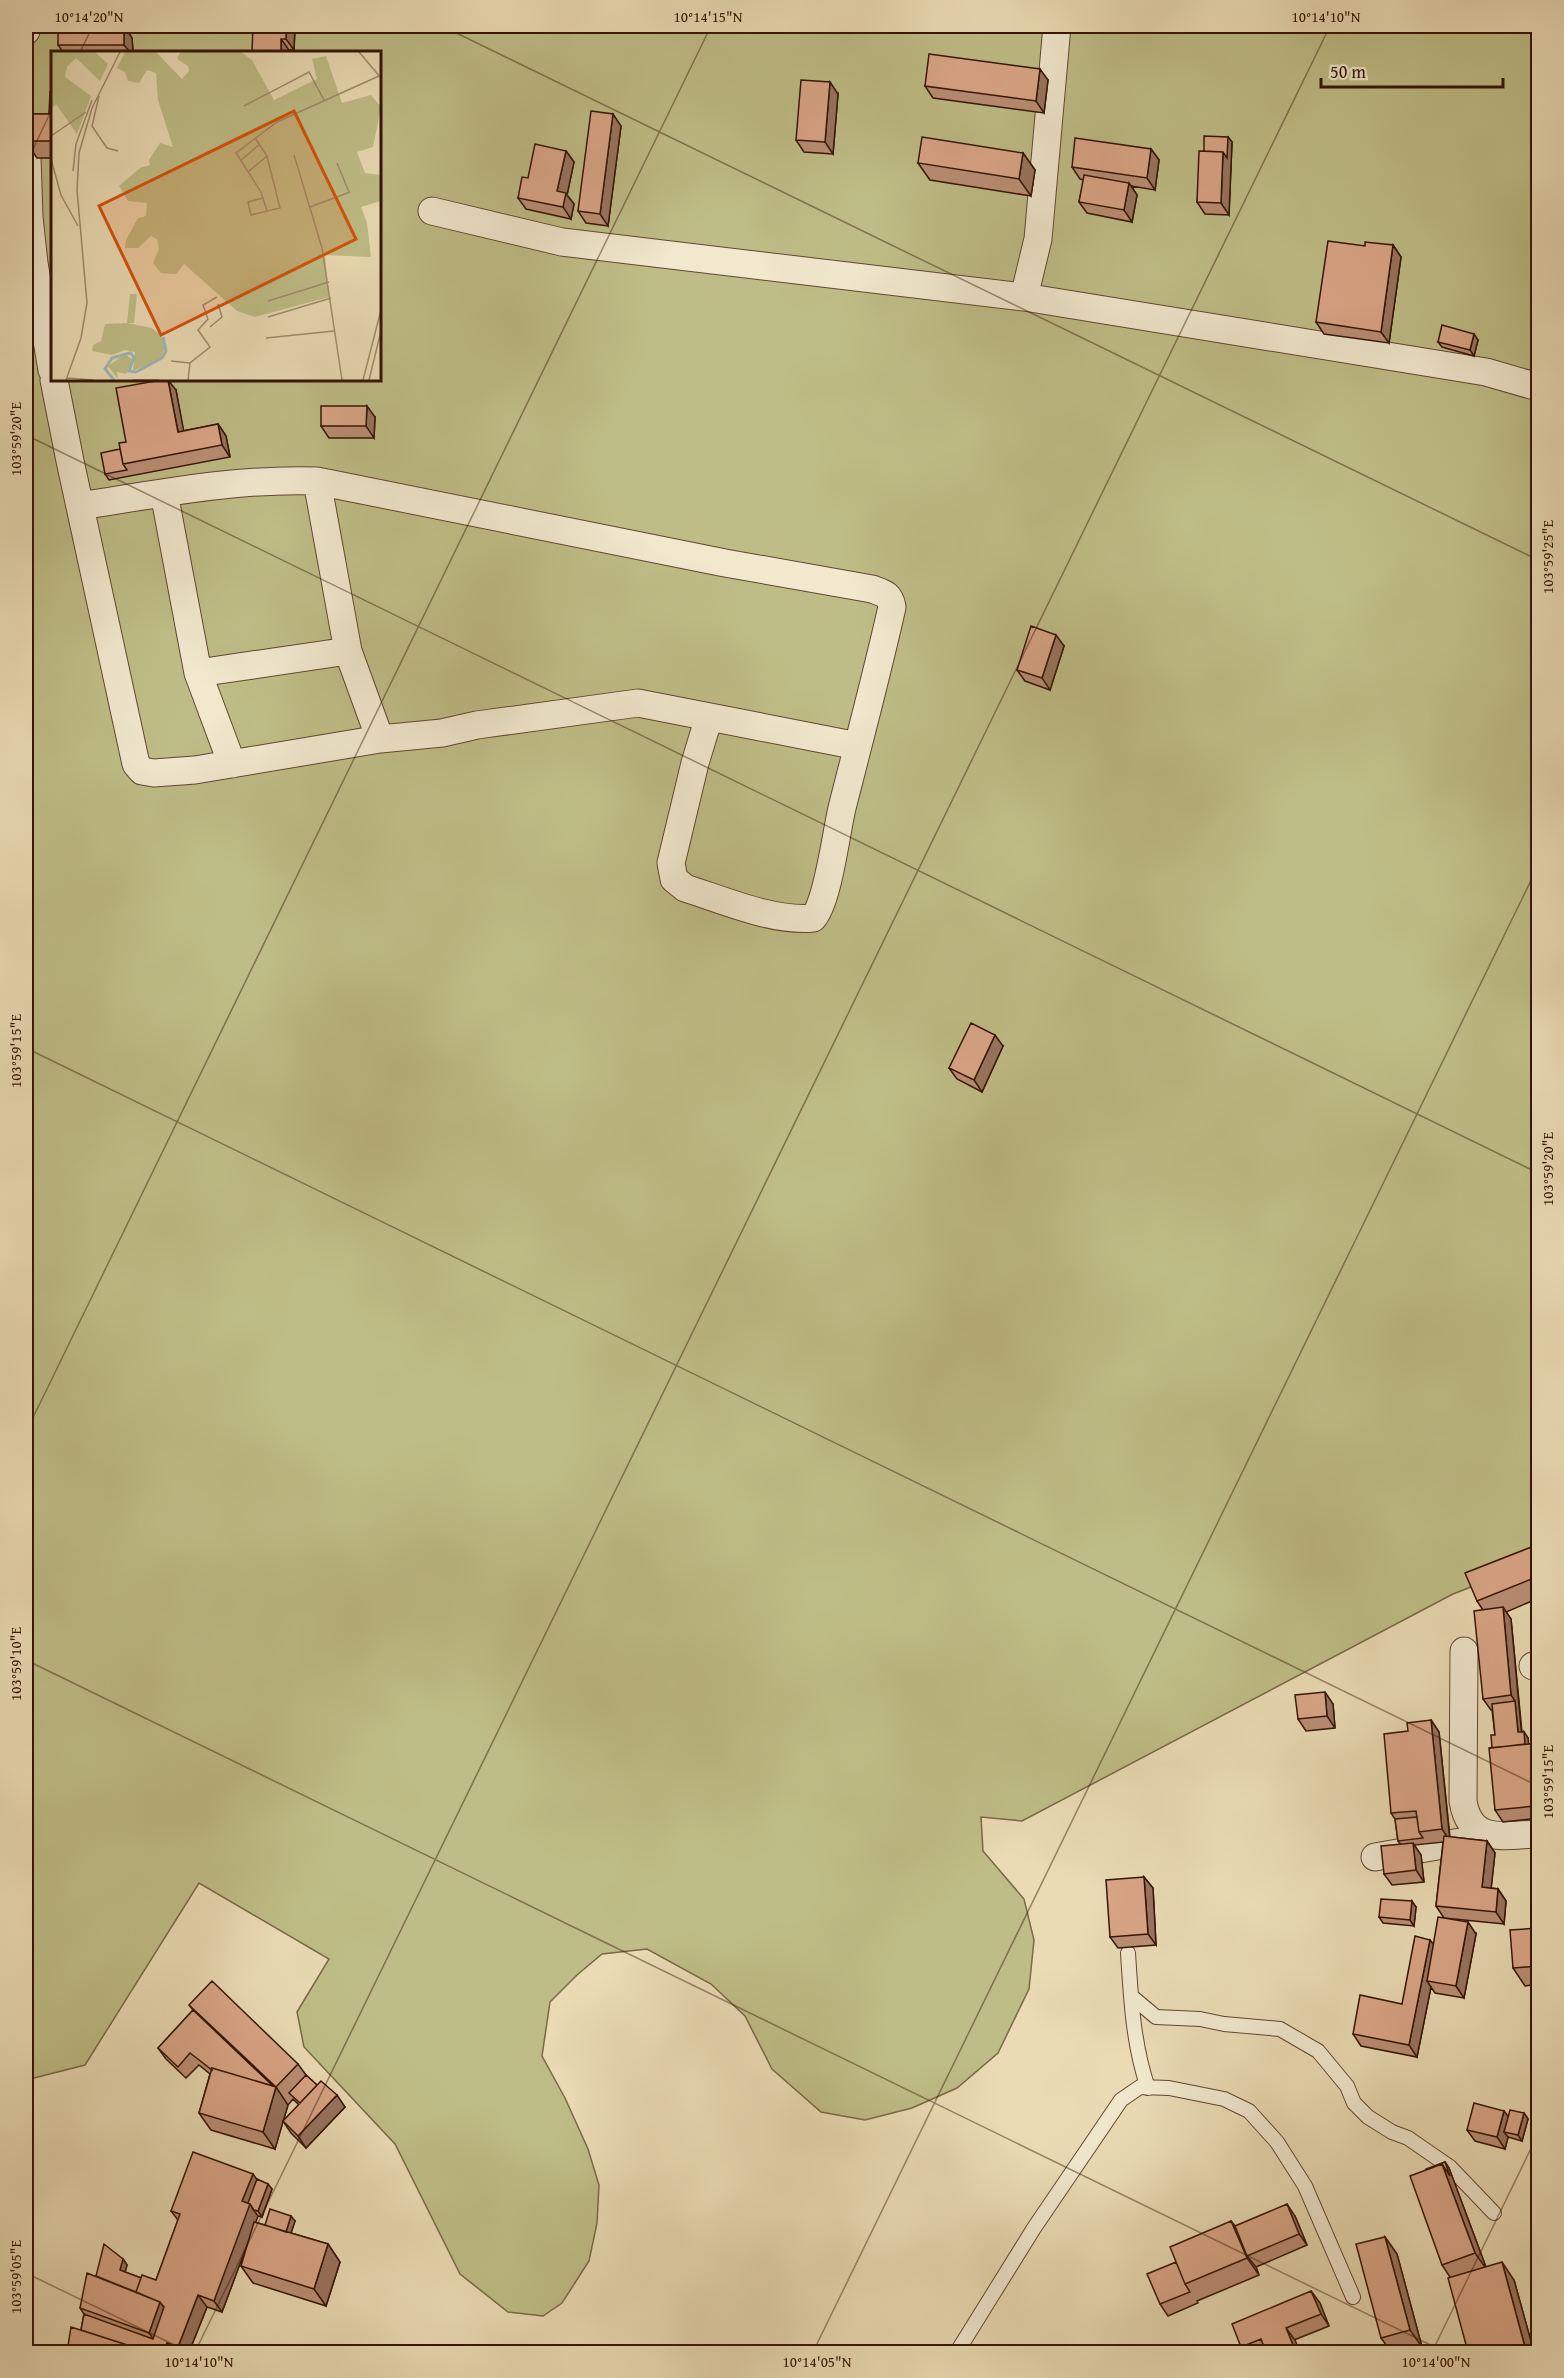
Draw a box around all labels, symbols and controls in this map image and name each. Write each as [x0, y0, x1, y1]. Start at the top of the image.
text: 10°14'20"N [55, 6, 124, 27]
text: 10°14'15"N [674, 6, 743, 27]
text: 10°14'10"N [1292, 6, 1361, 27]
inset map [51, 51, 381, 381]
scale bar [1321, 51, 1502, 89]
text: 50 m [1330, 58, 1366, 85]
text: 103°59'20"E [5, 402, 26, 476]
text: 103°59'25"E [1537, 520, 1558, 594]
text: 103°59'15"E [5, 1014, 26, 1088]
text: 103°59'20"E [1537, 1132, 1558, 1206]
text: 103°59'10"E [5, 1627, 26, 1701]
text: 103°59'15"E [1537, 1745, 1558, 1819]
text: 103°59'05"E [5, 2240, 26, 2314]
text: 10°14'10"N [165, 2351, 234, 2372]
text: 10°14'05"N [783, 2351, 852, 2372]
text: 10°14'00"N [1402, 2351, 1471, 2372]

